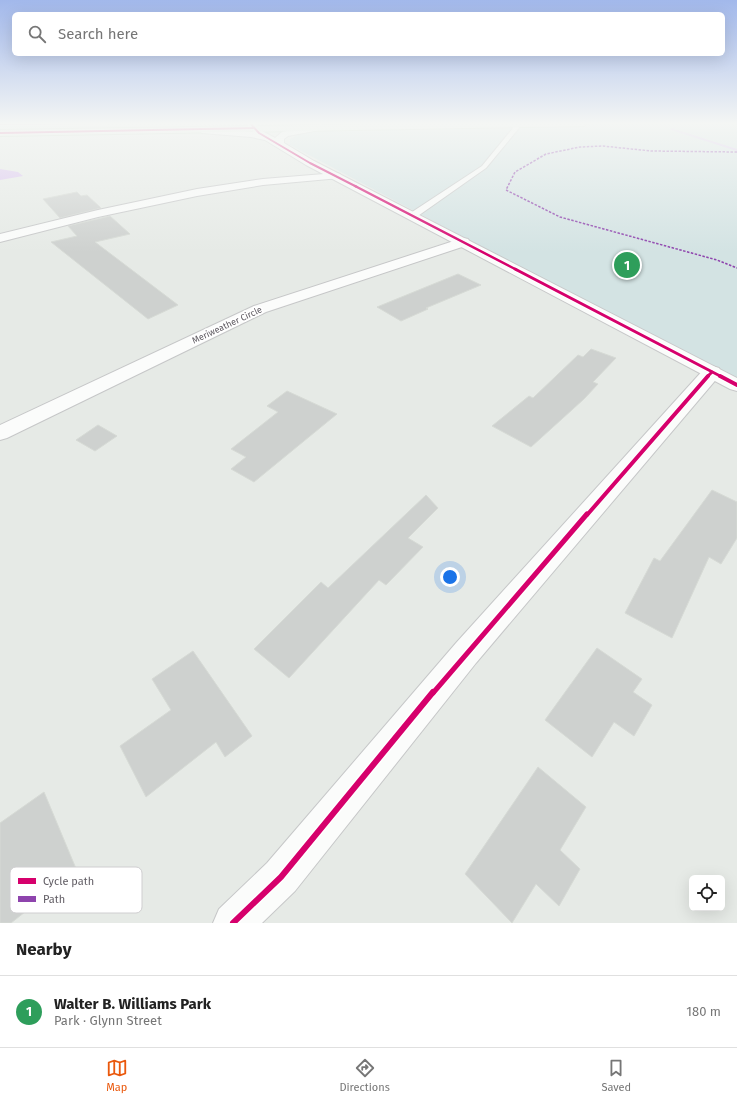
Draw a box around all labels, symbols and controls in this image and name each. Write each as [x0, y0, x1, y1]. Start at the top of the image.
search box [12, 12, 725, 56]
icon: search [26, 23, 48, 45]
text: Search here [58, 25, 138, 43]
pin: 1 [614, 250, 640, 280]
street label: Meriweather Circle [190, 304, 264, 346]
your location [440, 567, 460, 587]
legend [10, 867, 142, 913]
text: Cycle path [43, 875, 94, 888]
map controls [689, 875, 725, 911]
button: locate [689, 875, 725, 911]
text: Path [43, 893, 65, 906]
text: Nearby [16, 939, 71, 960]
text: Walter B. Williams Park [54, 995, 211, 1013]
text: 1 [26, 1004, 32, 1019]
text: 180 m [686, 1004, 721, 1019]
text: Park · Glynn Street [54, 1013, 162, 1028]
tab: Map [106, 1057, 128, 1094]
tab: Directions [339, 1057, 390, 1094]
tab: Saved [601, 1057, 631, 1094]

